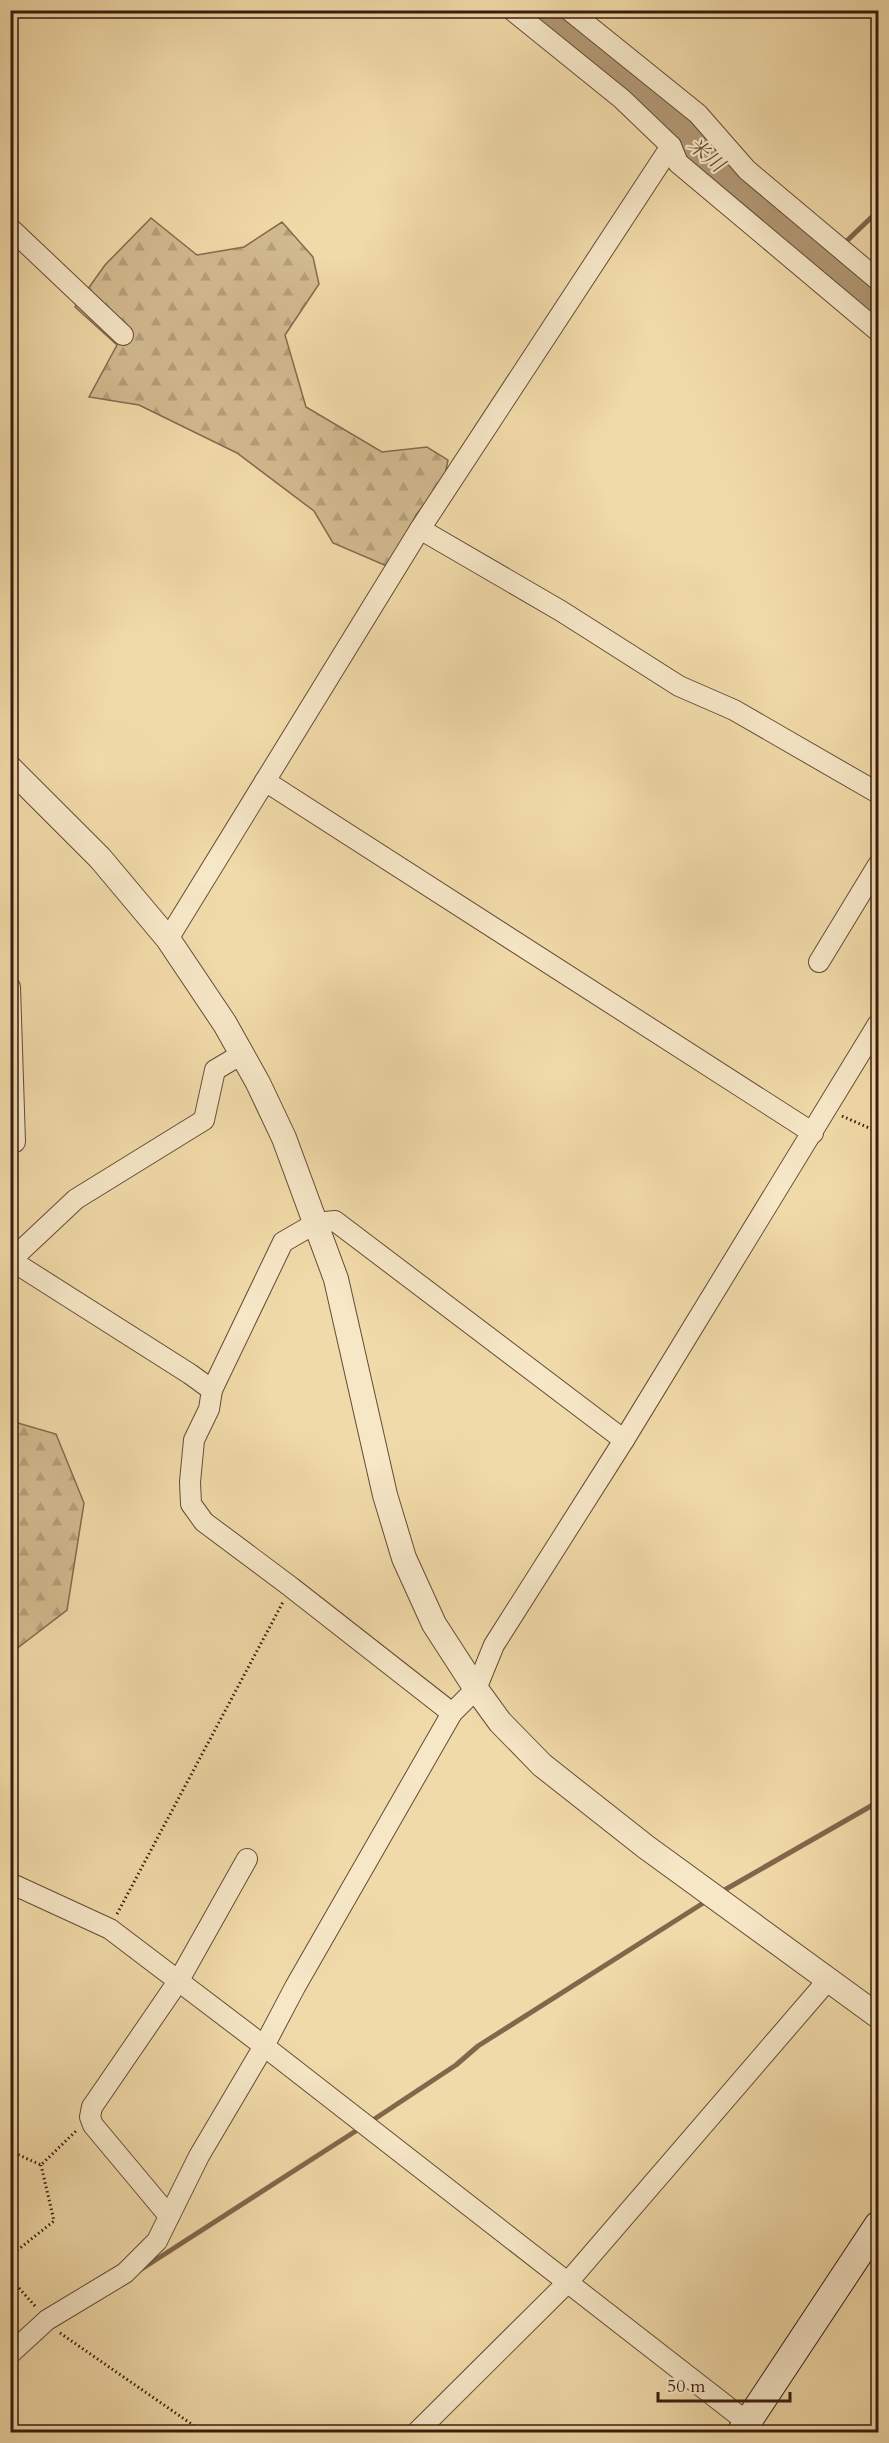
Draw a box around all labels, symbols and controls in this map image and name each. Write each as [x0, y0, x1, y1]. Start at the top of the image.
water label: 米川 [682, 132, 732, 179]
scale bar [658, 2365, 790, 2403]
text: 50 m [667, 2374, 706, 2399]

